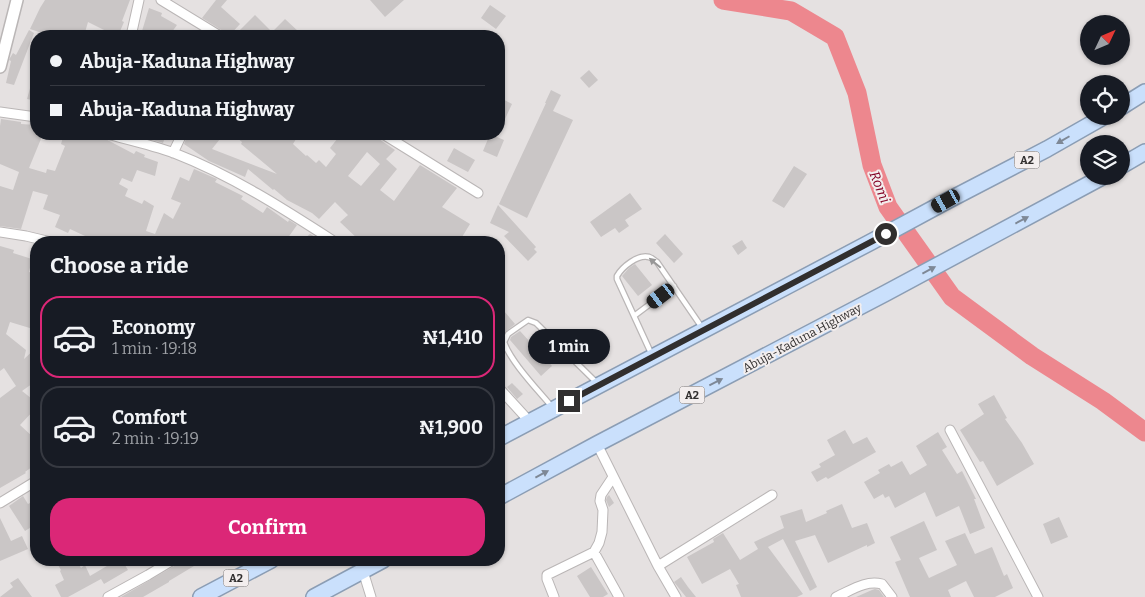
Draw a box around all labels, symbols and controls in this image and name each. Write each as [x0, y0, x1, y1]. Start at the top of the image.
north arrow [1080, 15, 1130, 65]
map controls [1080, 15, 1130, 185]
text: Abuja-Kaduna Highway [80, 50, 294, 73]
button: locate [1080, 75, 1130, 125]
text: Abuja-Kaduna Highway [80, 98, 294, 121]
button: layers [1080, 135, 1130, 185]
one-way arrow [1056, 136, 1070, 145]
road number: A2 [1014, 152, 1040, 168]
water label: Romi [865, 169, 894, 206]
car [929, 187, 962, 215]
one-way arrow [1015, 216, 1030, 224]
route start [875, 223, 897, 245]
text: Choose a ride [50, 252, 189, 279]
one-way arrow [648, 257, 661, 268]
one-way arrow [922, 266, 936, 274]
car [644, 281, 677, 311]
street label: Abuja-Kaduna Highway [740, 300, 864, 375]
icon: car [52, 315, 97, 360]
text: Economy [112, 316, 195, 339]
text: ₦1,410 [423, 326, 483, 349]
callout: 1 min [528, 328, 610, 364]
text: 1 min [549, 337, 589, 356]
text: 1 min · 19:18 [112, 339, 197, 358]
one-way arrow [709, 378, 724, 386]
road number: A2 [680, 386, 704, 404]
route end [558, 390, 580, 412]
icon: car [52, 405, 97, 450]
text: Comfort [112, 406, 187, 429]
text: ₦1,900 [419, 416, 483, 439]
text: 2 min · 19:19 [112, 429, 199, 448]
one-way arrow [534, 470, 549, 478]
button: Confirm [50, 498, 485, 556]
road number: A2 [224, 570, 248, 586]

